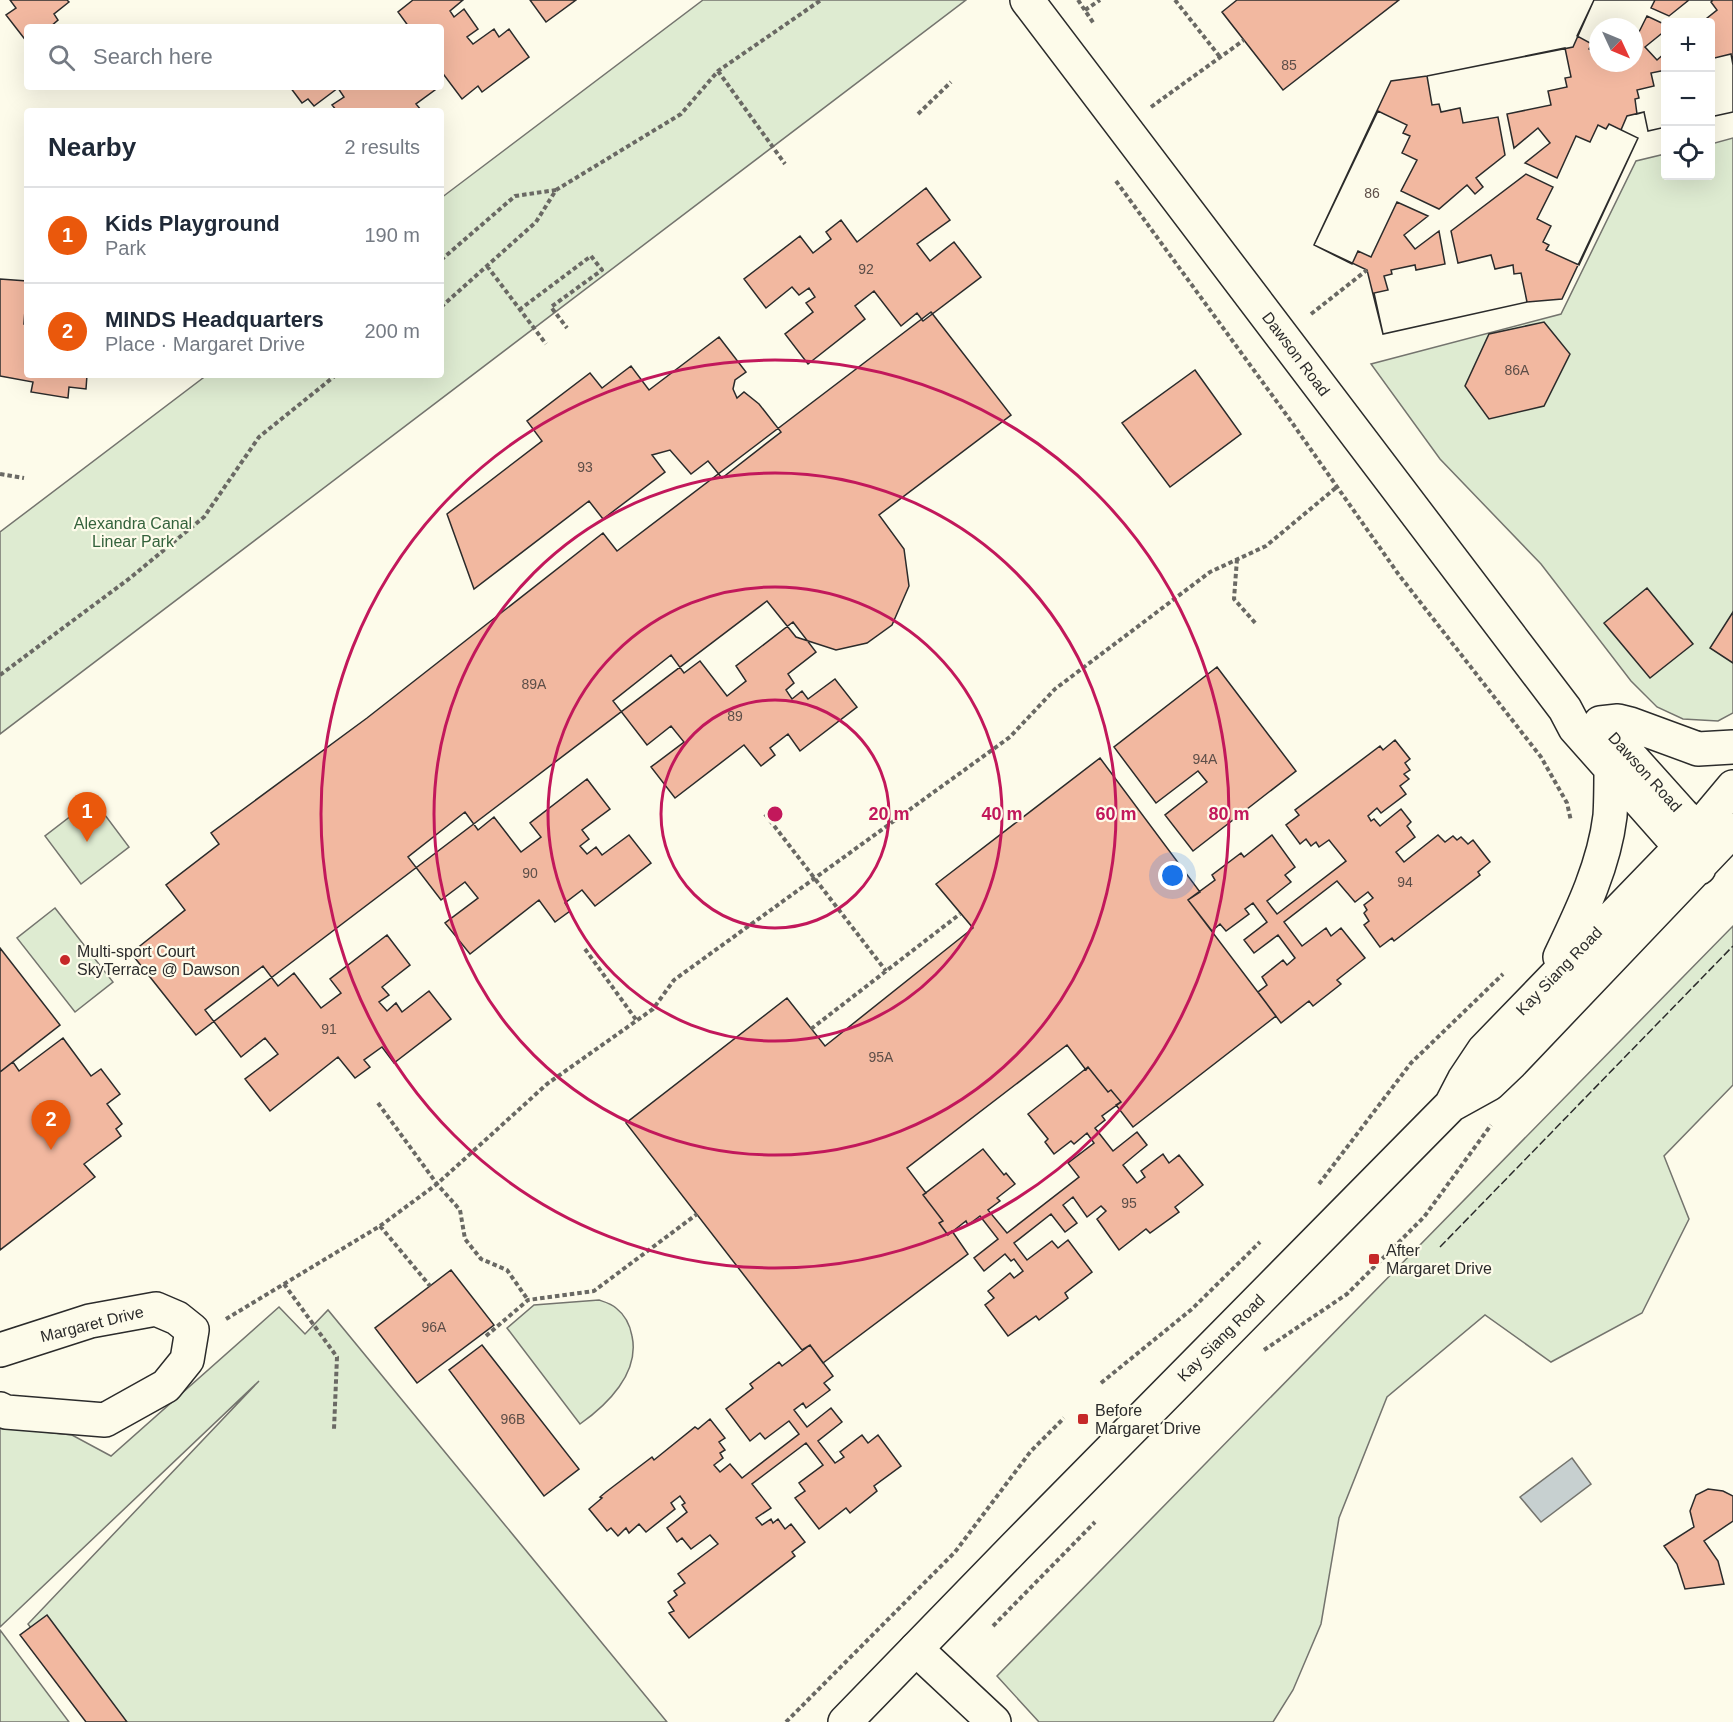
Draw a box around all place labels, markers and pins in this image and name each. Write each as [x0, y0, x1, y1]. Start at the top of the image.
pin: 1 [68, 792, 106, 842]
centre of rings [765, 804, 785, 824]
place label: Multi-sport Court SkyTerrace @ Dawson [77, 943, 240, 978]
marker: Multi-sport Court SkyTerrace @ Dawson [58, 953, 72, 967]
pin: 2 [32, 1100, 70, 1150]
place label: After Margaret Drive [1386, 1242, 1492, 1277]
marker: After Margaret Drive [1367, 1252, 1381, 1266]
place label: Before Margaret Drive [1095, 1402, 1201, 1437]
marker: Before Margaret Drive [1076, 1412, 1090, 1426]

